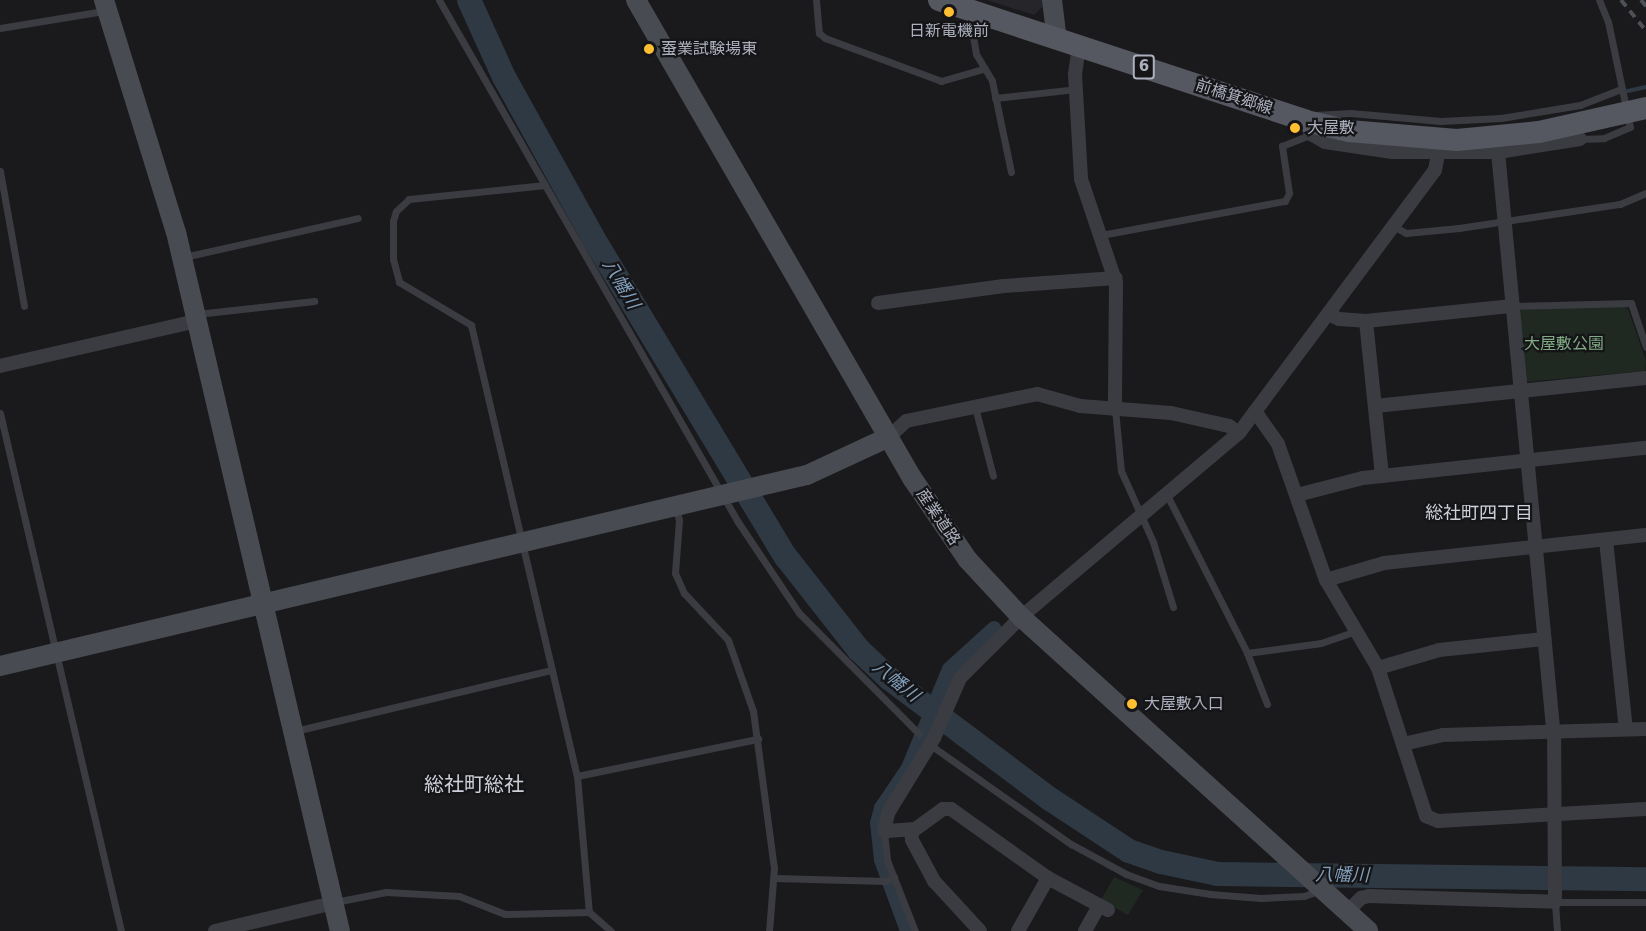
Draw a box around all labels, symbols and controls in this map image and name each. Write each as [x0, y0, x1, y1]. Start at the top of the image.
marker: 日新電機前 [942, 5, 956, 19]
place label: 日新電機前 [909, 21, 989, 41]
place label: 蚕業試験場東 [661, 39, 757, 59]
marker: 蚕業試験場東 [642, 42, 656, 56]
road number: 6 [1132, 55, 1156, 79]
street label: 前橋箕郷線 [1193, 76, 1275, 118]
place label: 大屋敷 [1307, 118, 1355, 138]
marker: 大屋敷 [1288, 121, 1302, 135]
water label: 八幡川 [598, 255, 644, 313]
park label: 大屋敷公園 [1524, 334, 1604, 354]
street label: 産業道路 [912, 485, 964, 549]
district label: 総社町四丁目 [1425, 502, 1533, 524]
water label: 八幡川 [868, 656, 924, 706]
place label: 大屋敷入口 [1144, 694, 1224, 714]
marker: 大屋敷入口 [1125, 697, 1139, 711]
district label: 総社町総社 [424, 772, 524, 796]
water label: 八幡川 [1315, 864, 1369, 886]

